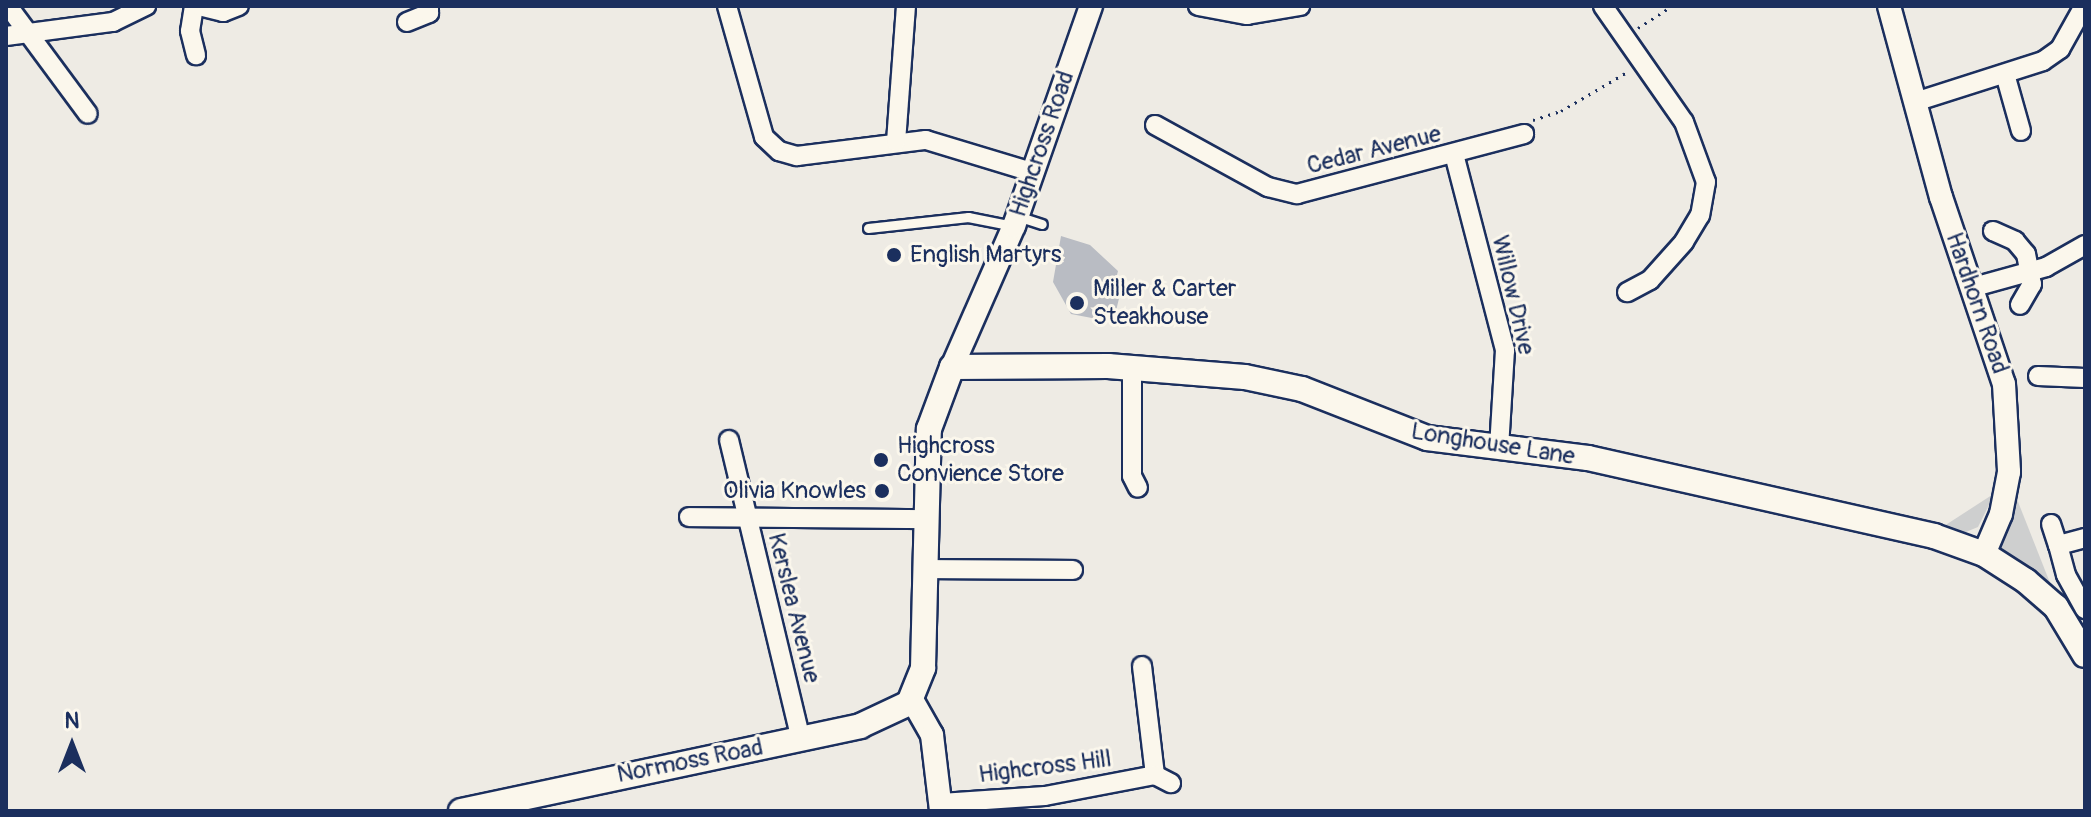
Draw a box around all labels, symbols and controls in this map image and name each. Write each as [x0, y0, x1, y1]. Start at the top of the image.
street label: Highcross Road [1004, 67, 1080, 221]
street label: Cedar Avenue [1304, 119, 1444, 181]
street label: Hardhorn Road [1939, 229, 2015, 377]
street label: Willow Drive [1485, 233, 1541, 357]
place label: English Martyrs [910, 241, 1062, 269]
marker: English Martyrs [885, 246, 903, 264]
place label: Miller & Carter Steakhouse [1093, 275, 1236, 331]
marker: Miller & Carter Steakhouse [1068, 294, 1086, 312]
street label: Longhouse Lane [1409, 417, 1577, 471]
place label: Highcross Convience Store [897, 432, 1064, 488]
marker: Highcross Convience Store [872, 451, 890, 469]
place label: Olivia Knowles [723, 477, 866, 505]
marker: Olivia Knowles [873, 482, 891, 500]
street label: Kerslea Avenue [761, 530, 827, 686]
north arrow [32, 705, 112, 785]
text: N [65, 707, 79, 735]
street label: Normoss Road [614, 733, 766, 789]
street label: Highcross Hill [977, 745, 1113, 789]

